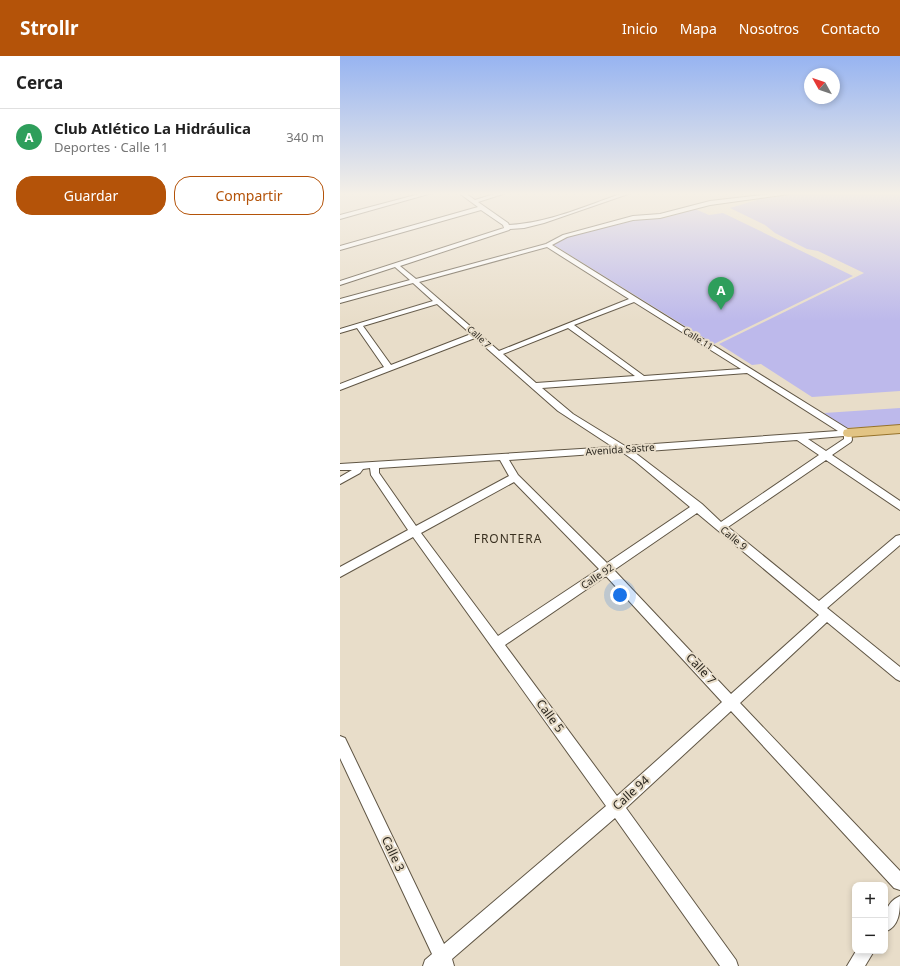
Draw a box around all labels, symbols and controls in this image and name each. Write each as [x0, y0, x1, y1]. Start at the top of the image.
text: Strollr [20, 15, 79, 41]
text: Inicio [622, 19, 658, 38]
text: Mapa [680, 19, 717, 38]
text: Nosotros [739, 19, 799, 38]
text: Contacto [821, 19, 880, 38]
north arrow [804, 68, 840, 104]
text: Cerca [16, 71, 63, 94]
text: Club Atlético La Hidráulica [54, 118, 251, 138]
text: A [25, 128, 34, 146]
text: 340 m [286, 128, 324, 146]
text: Deportes · Calle 11 [54, 138, 168, 156]
button: Guardar [16, 176, 166, 215]
button: Compartir [174, 176, 324, 215]
pin: A [708, 277, 734, 310]
street label: Calle 7 [465, 322, 494, 351]
street label: Calle 11 [681, 324, 716, 353]
street label: Avenida Sastre [585, 440, 655, 458]
street label: Calle 9 [718, 523, 751, 554]
district label: FRONTERA [474, 530, 542, 547]
street label: Calle 92 [578, 560, 616, 592]
your location [610, 585, 630, 605]
street label: Calle 7 [682, 649, 720, 688]
street label: Calle 5 [533, 696, 568, 736]
street label: Calle 94 [609, 771, 653, 814]
street label: Calle 3 [378, 833, 409, 874]
map controls [852, 882, 888, 954]
button: + [852, 882, 888, 918]
button: − [852, 918, 888, 954]

